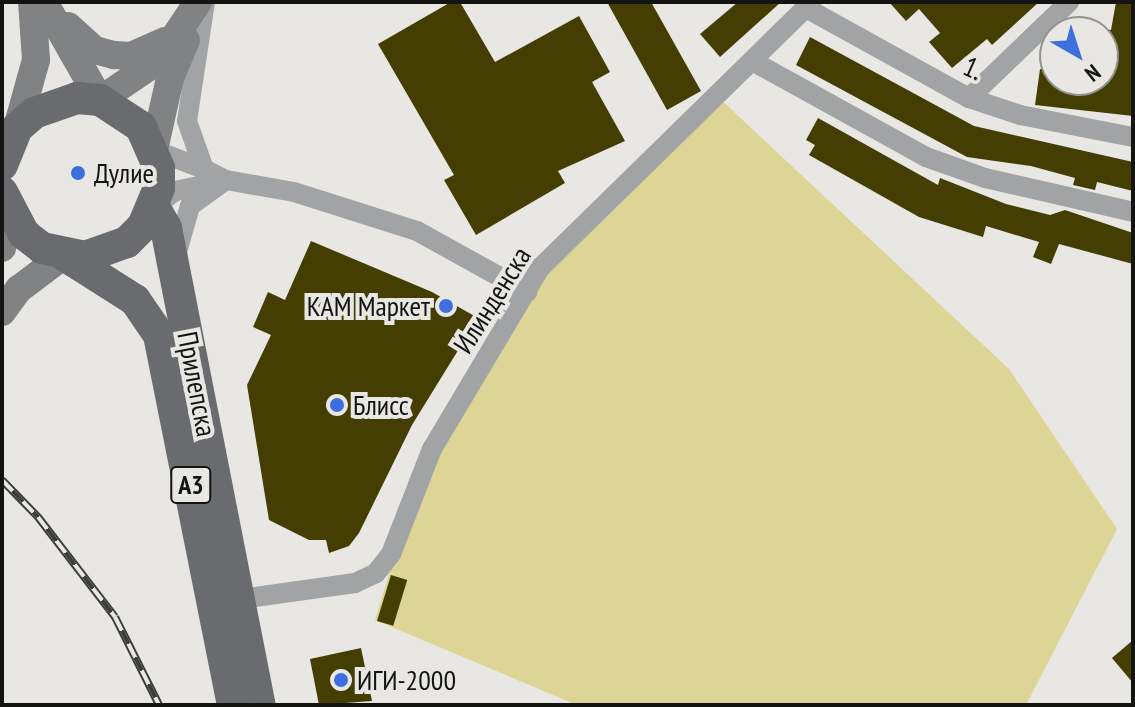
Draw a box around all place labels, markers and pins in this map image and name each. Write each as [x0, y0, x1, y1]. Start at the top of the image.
place label: Дулие [94, 156, 154, 190]
marker: Дулие [69, 164, 87, 182]
place label: КАМ Маркет [307, 289, 430, 323]
marker: КАМ Маркет [437, 297, 455, 315]
place label: Блисс [353, 388, 409, 422]
marker: Блисс [328, 396, 346, 414]
place label: ИГИ-2000 [357, 663, 456, 697]
marker: ИГИ-2000 [332, 671, 350, 689]

